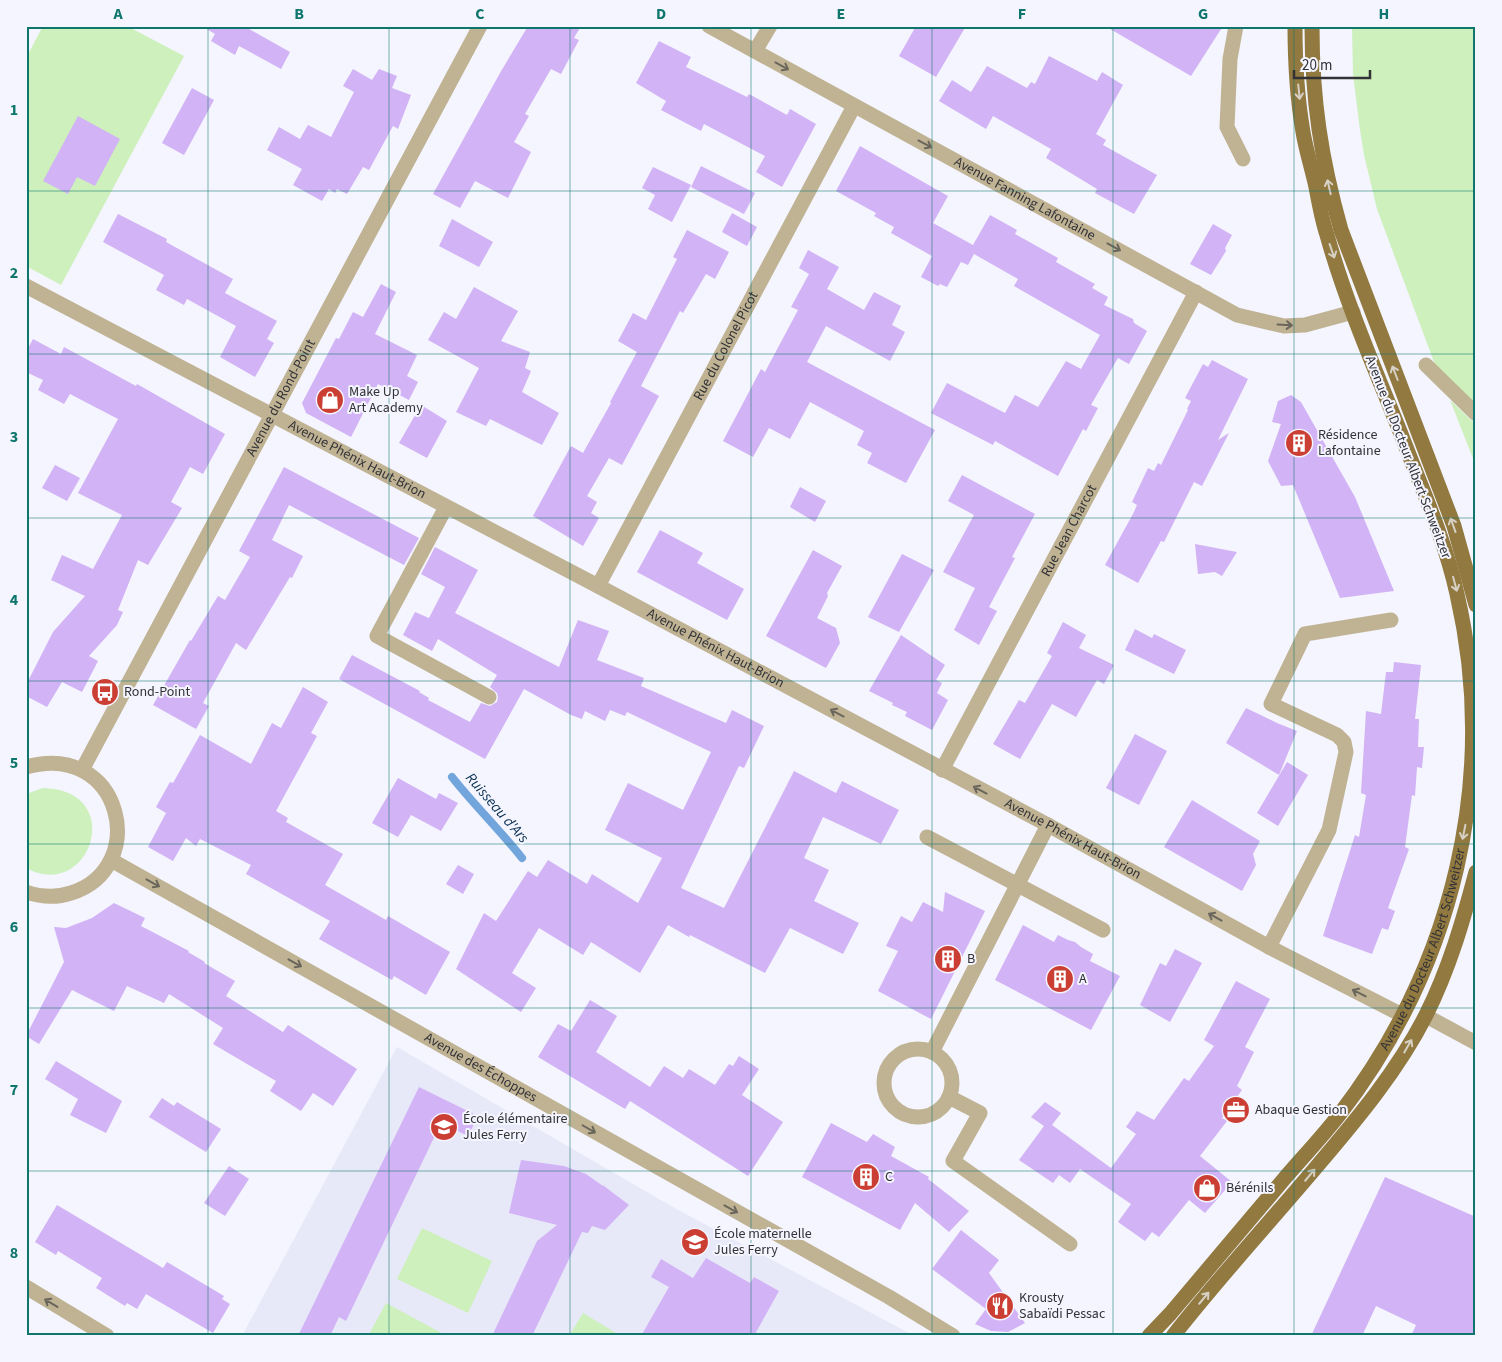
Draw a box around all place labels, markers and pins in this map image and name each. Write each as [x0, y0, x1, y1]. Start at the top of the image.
place label: Make Up Art Academy [349, 382, 423, 418]
shop icon: Make Up Art Academy [315, 385, 345, 415]
place label: Résidence Lafontaine [1318, 425, 1381, 461]
building icon: Résidence Lafontaine [1284, 428, 1314, 458]
bus stop icon: Rond-Point [90, 677, 120, 707]
place label: Rond-Point [124, 682, 190, 702]
building icon: B [933, 944, 963, 974]
place label: B [967, 949, 975, 969]
building icon: A [1045, 964, 1075, 994]
place label: A [1079, 969, 1087, 989]
office icon: Abaque Gestion [1221, 1095, 1251, 1125]
place label: Abaque Gestion [1255, 1100, 1347, 1120]
place label: École élémentaire Jules Ferry [463, 1109, 568, 1145]
school or university icon: École élémentaire Jules Ferry [429, 1112, 459, 1142]
building icon: C [851, 1162, 881, 1192]
place label: C [885, 1167, 893, 1187]
shop icon: Bérénils [1192, 1173, 1222, 1203]
place label: Bérénils [1226, 1178, 1274, 1198]
place label: École maternelle Jules Ferry [714, 1224, 812, 1260]
school or university icon: École maternelle Jules Ferry [680, 1227, 710, 1257]
place label: Krousty Sabaïdi Pessac [1019, 1288, 1106, 1324]
restaurant icon: Krousty Sabaïdi Pessac [985, 1291, 1015, 1321]

